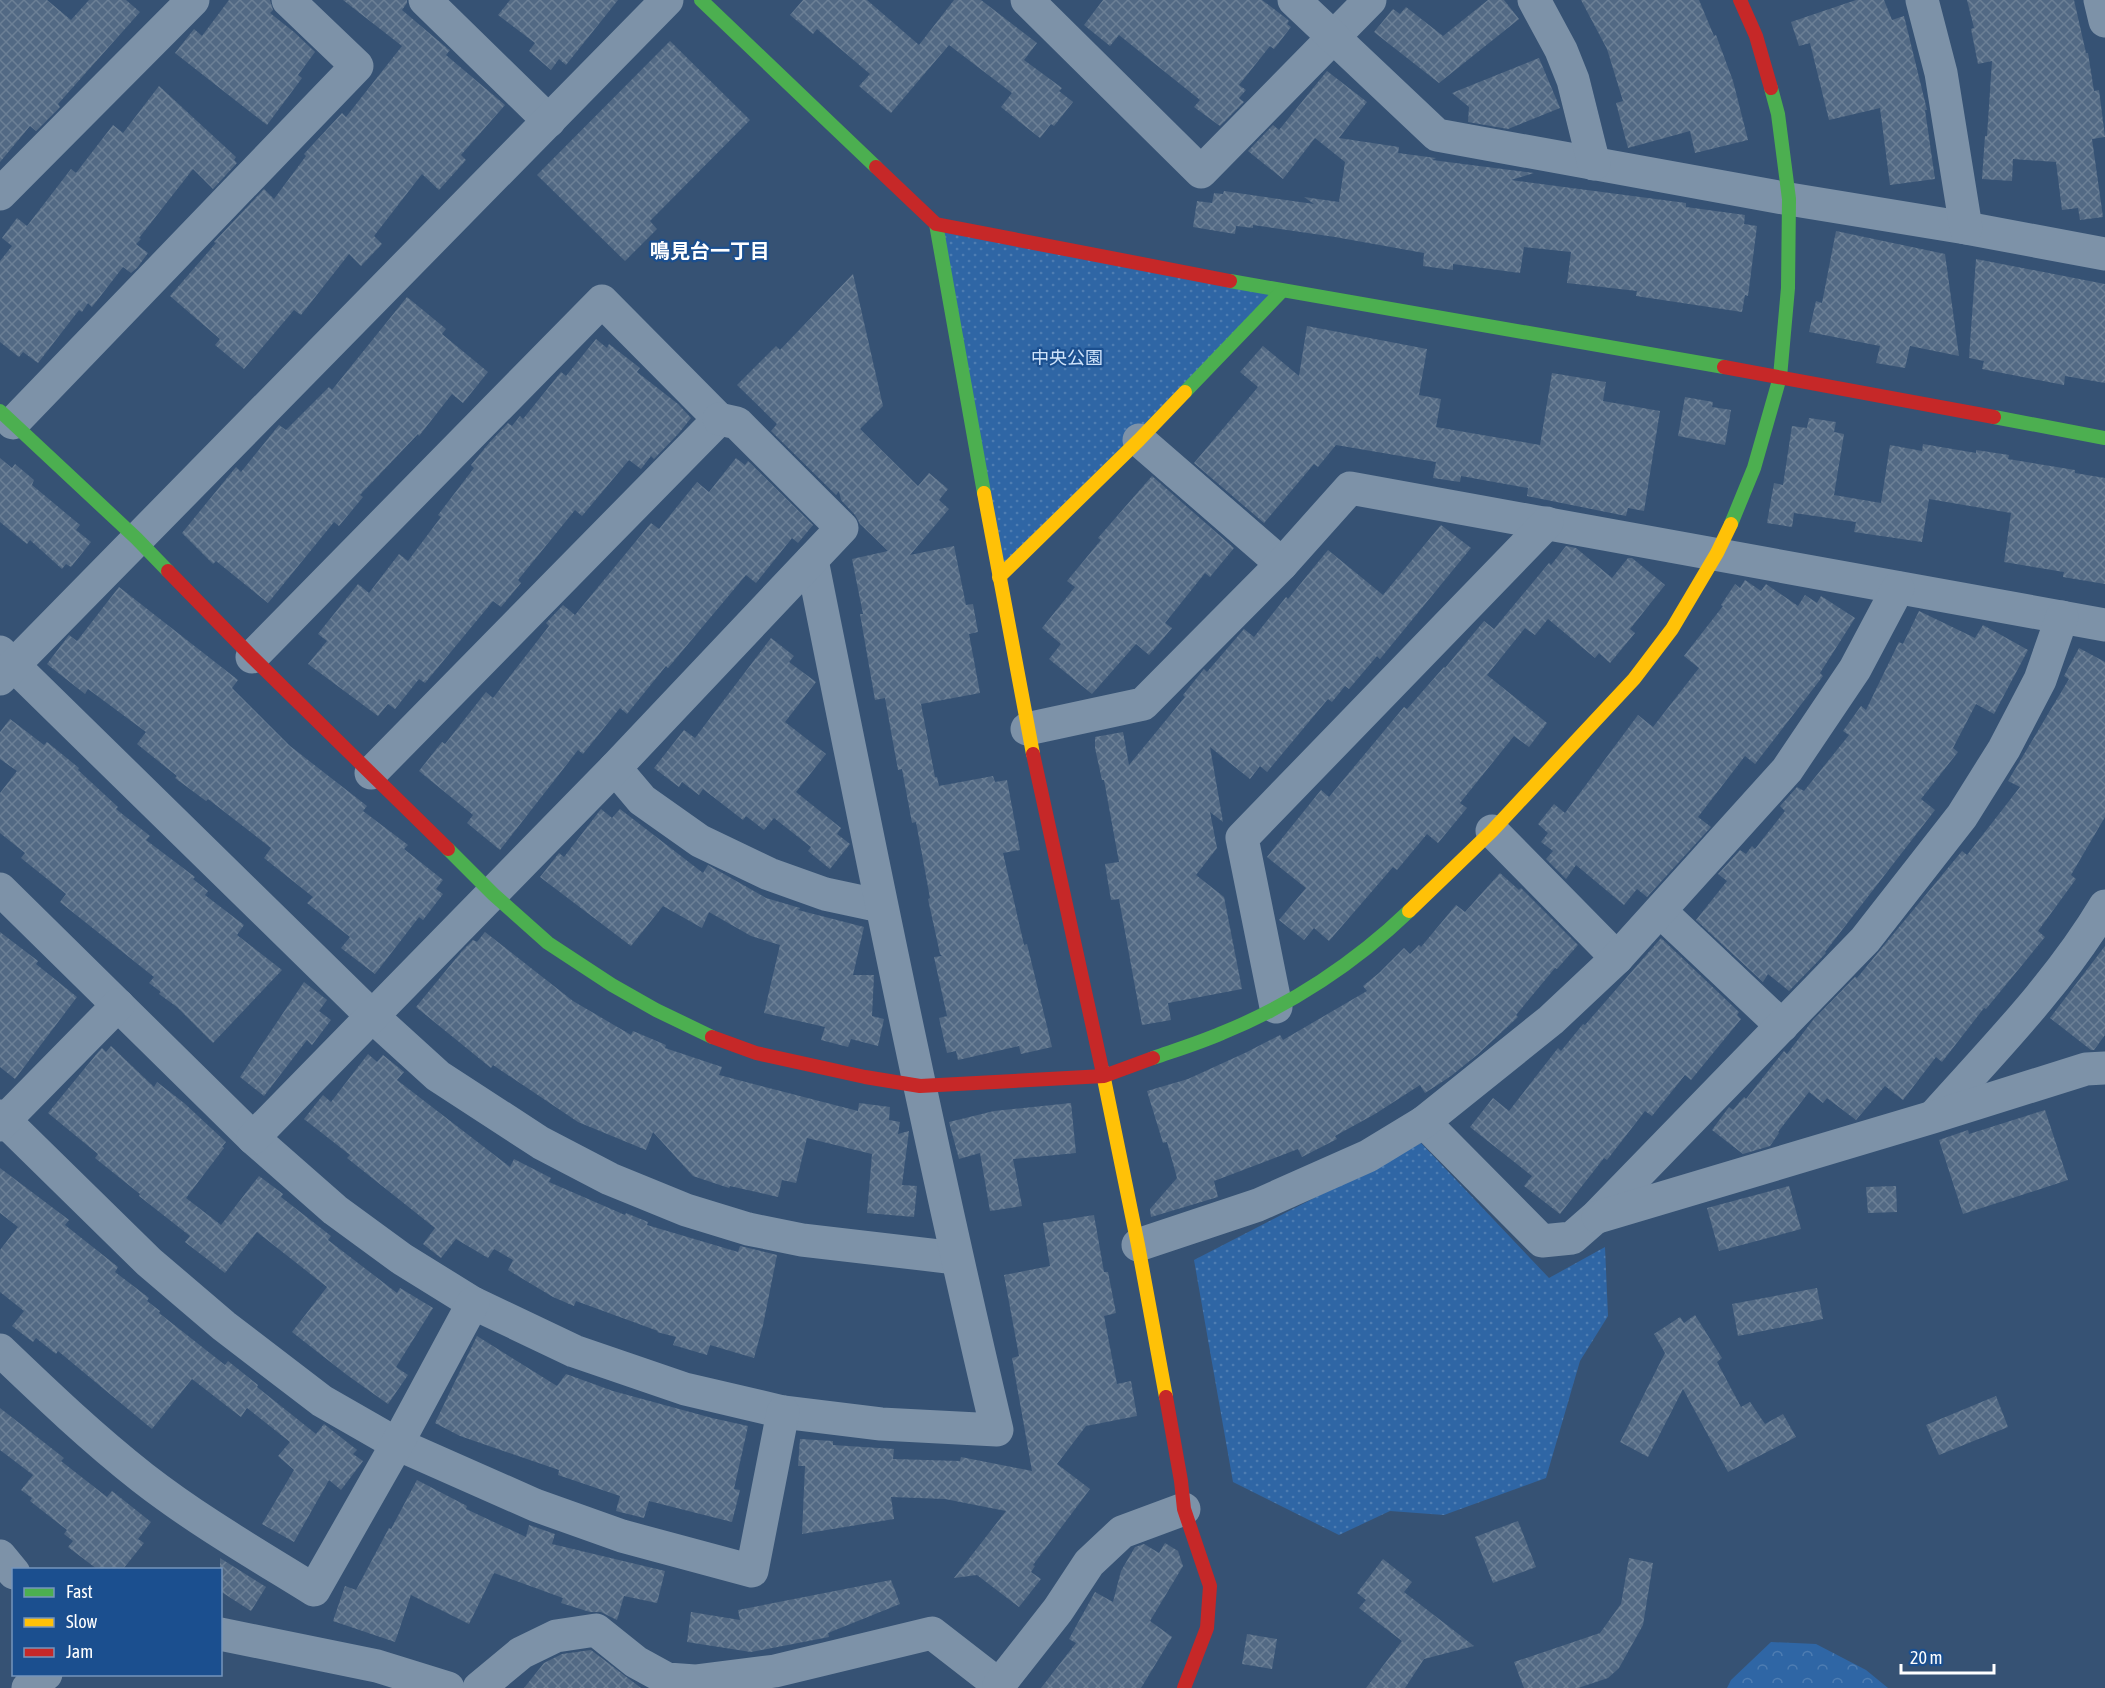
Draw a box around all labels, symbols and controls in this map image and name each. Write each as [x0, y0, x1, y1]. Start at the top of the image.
district label: 鳴見台一丁目 [650, 239, 770, 262]
park label: 中央公園 [1031, 347, 1103, 368]
legend [12, 1568, 222, 1676]
text: Fast [66, 1581, 93, 1602]
text: Slow [66, 1611, 97, 1632]
scale bar [1901, 1637, 1994, 1675]
text: Jam [66, 1641, 93, 1662]
text: 20 m [1910, 1647, 1942, 1668]

